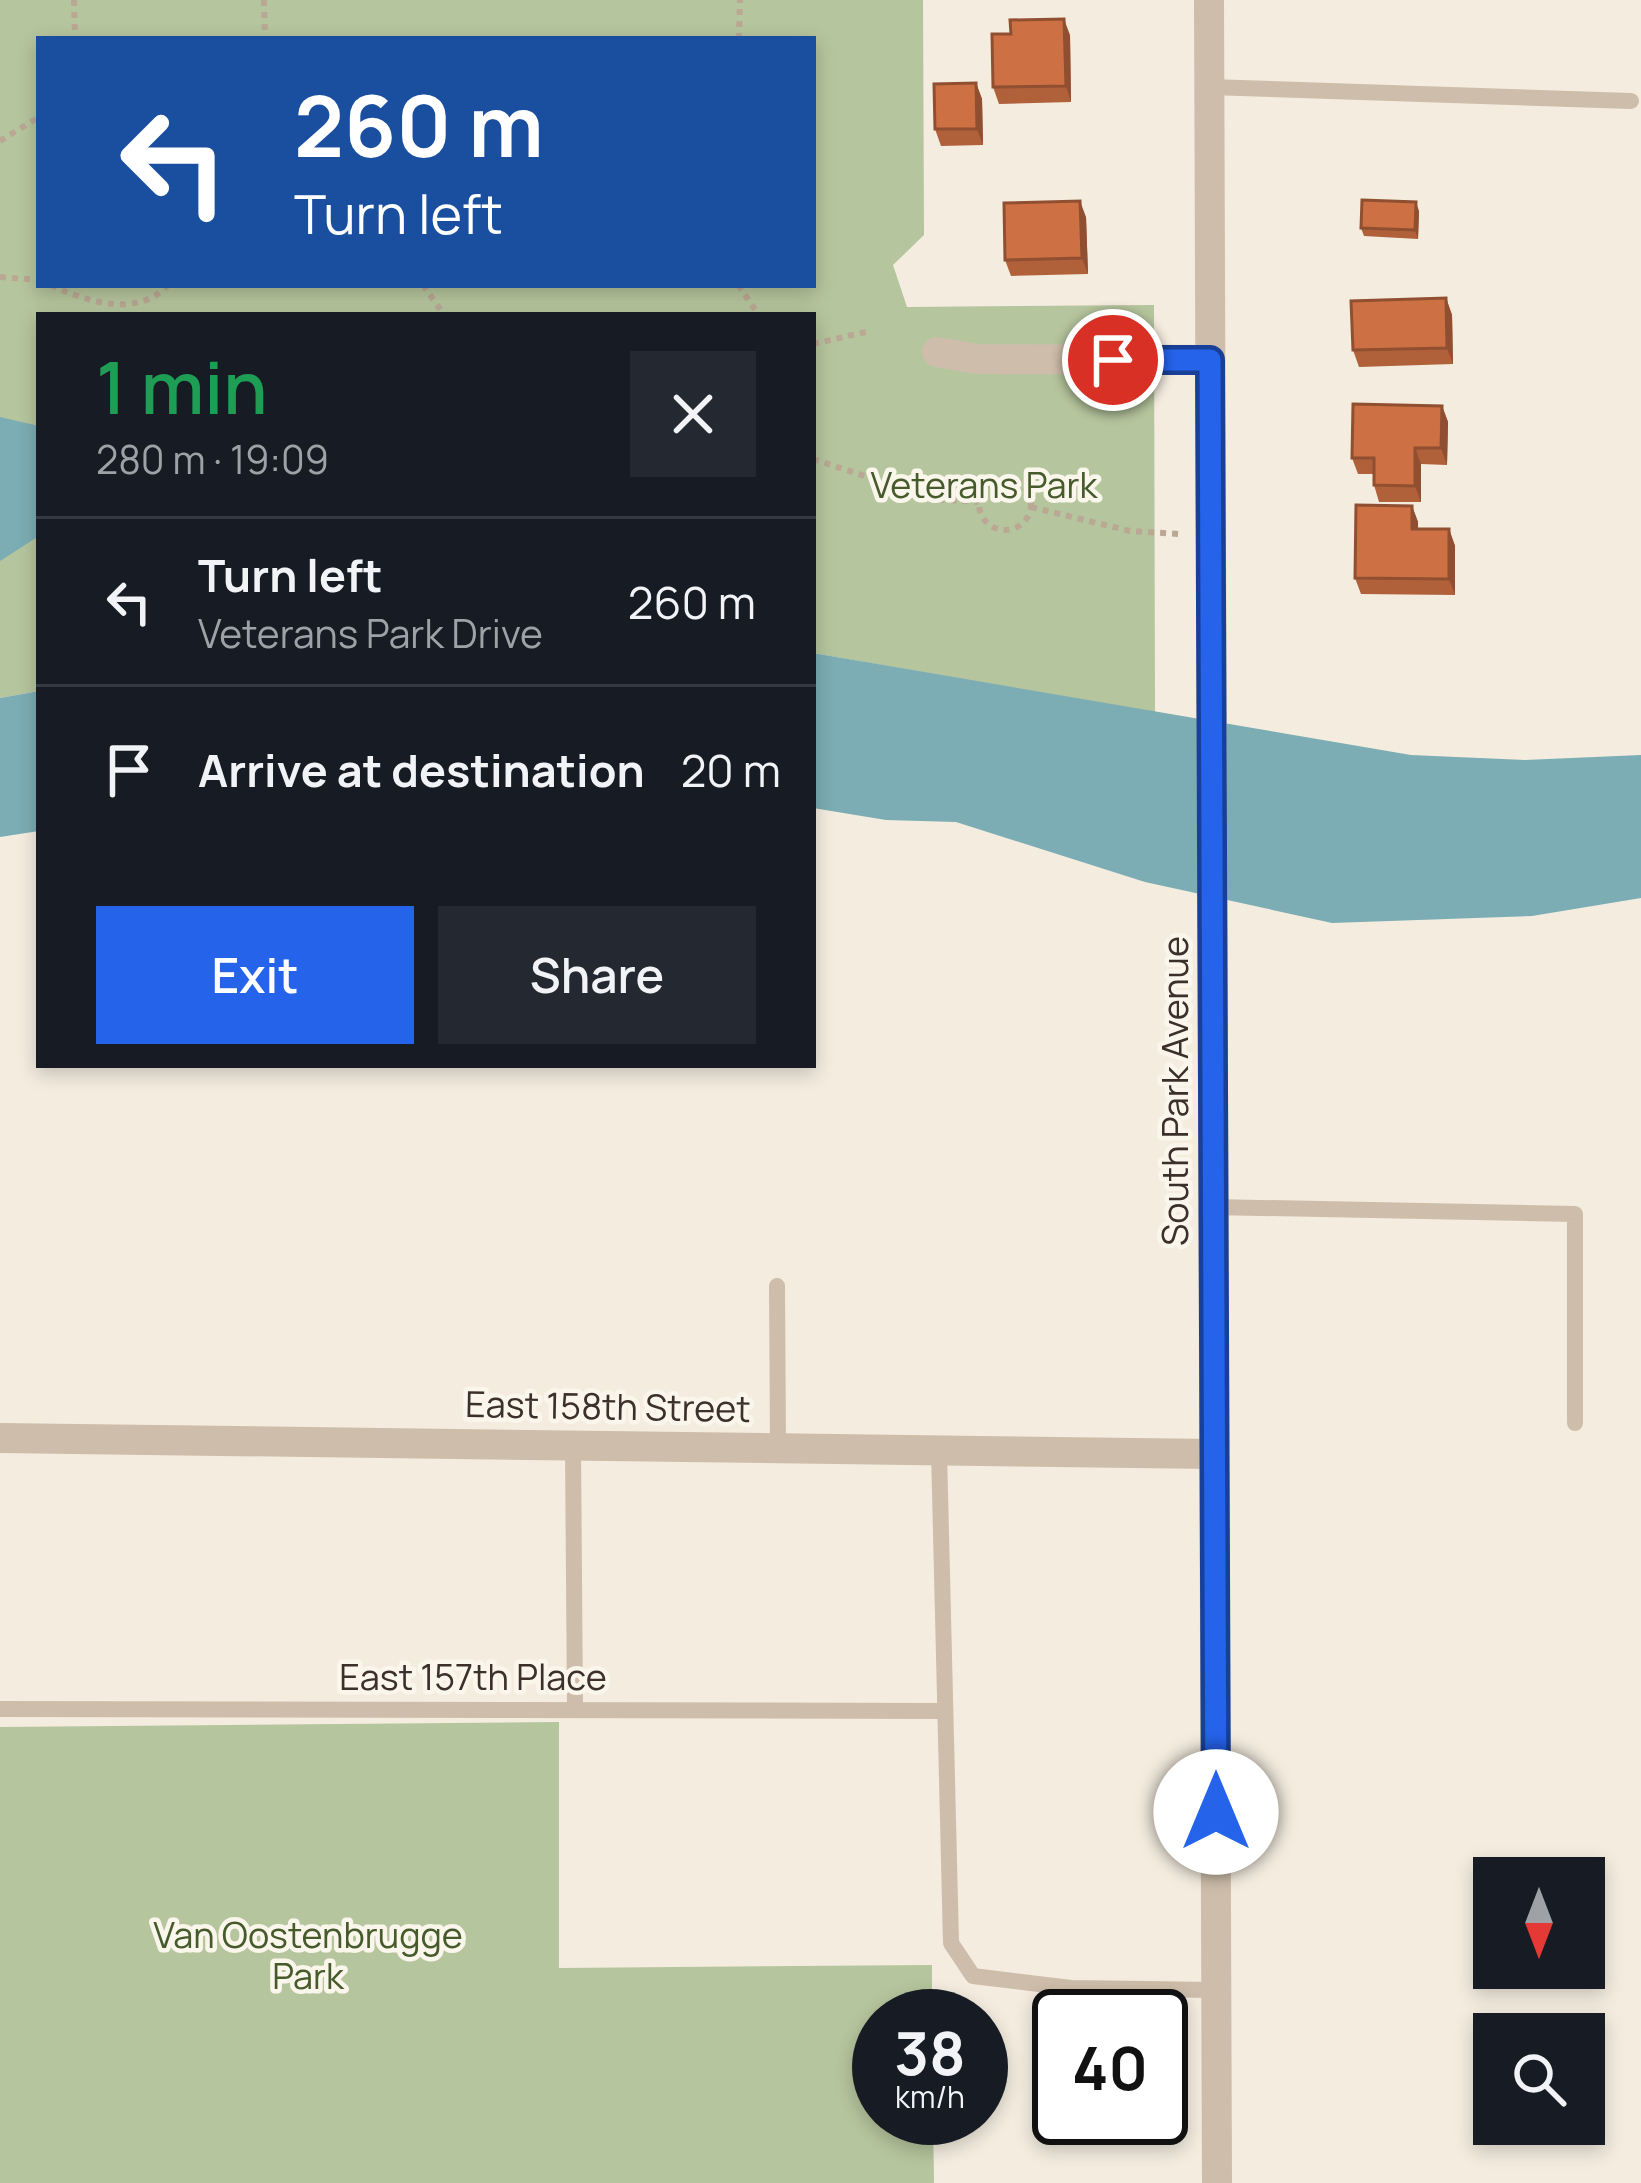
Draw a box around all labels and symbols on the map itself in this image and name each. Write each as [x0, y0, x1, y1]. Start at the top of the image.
pin [1062, 309, 1164, 411]
park label: Veterans Park [871, 460, 1099, 509]
street label: South Park Avenue [1150, 936, 1199, 1246]
street label: East 158th Street [465, 1379, 751, 1433]
street label: East 157th Place [339, 1652, 607, 1701]
position arrow [1153, 1749, 1279, 1875]
north arrow [1473, 1857, 1605, 1989]
park label: Van Oostenbrugge Park [153, 1910, 463, 2000]
speed limit sign: 40 [1032, 1989, 1188, 2145]

